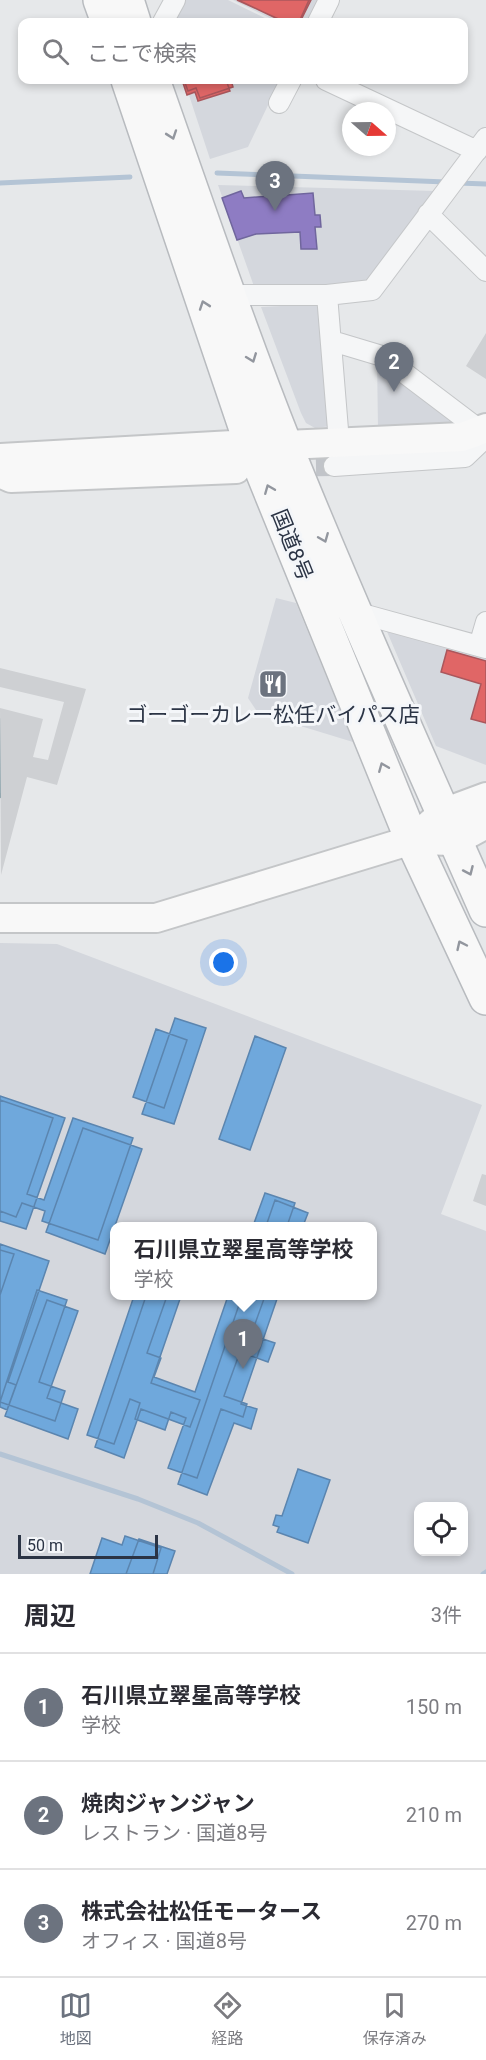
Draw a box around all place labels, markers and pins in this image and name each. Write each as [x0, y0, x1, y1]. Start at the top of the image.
pin: 3 [256, 162, 294, 211]
pin: 2 [374, 342, 414, 392]
restaurant icon: ゴーゴーカレー松任バイパス店 [257, 668, 289, 700]
place label: ゴーゴーカレー松任バイパス店 [126, 703, 420, 727]
pin: 1 [224, 1320, 262, 1369]

